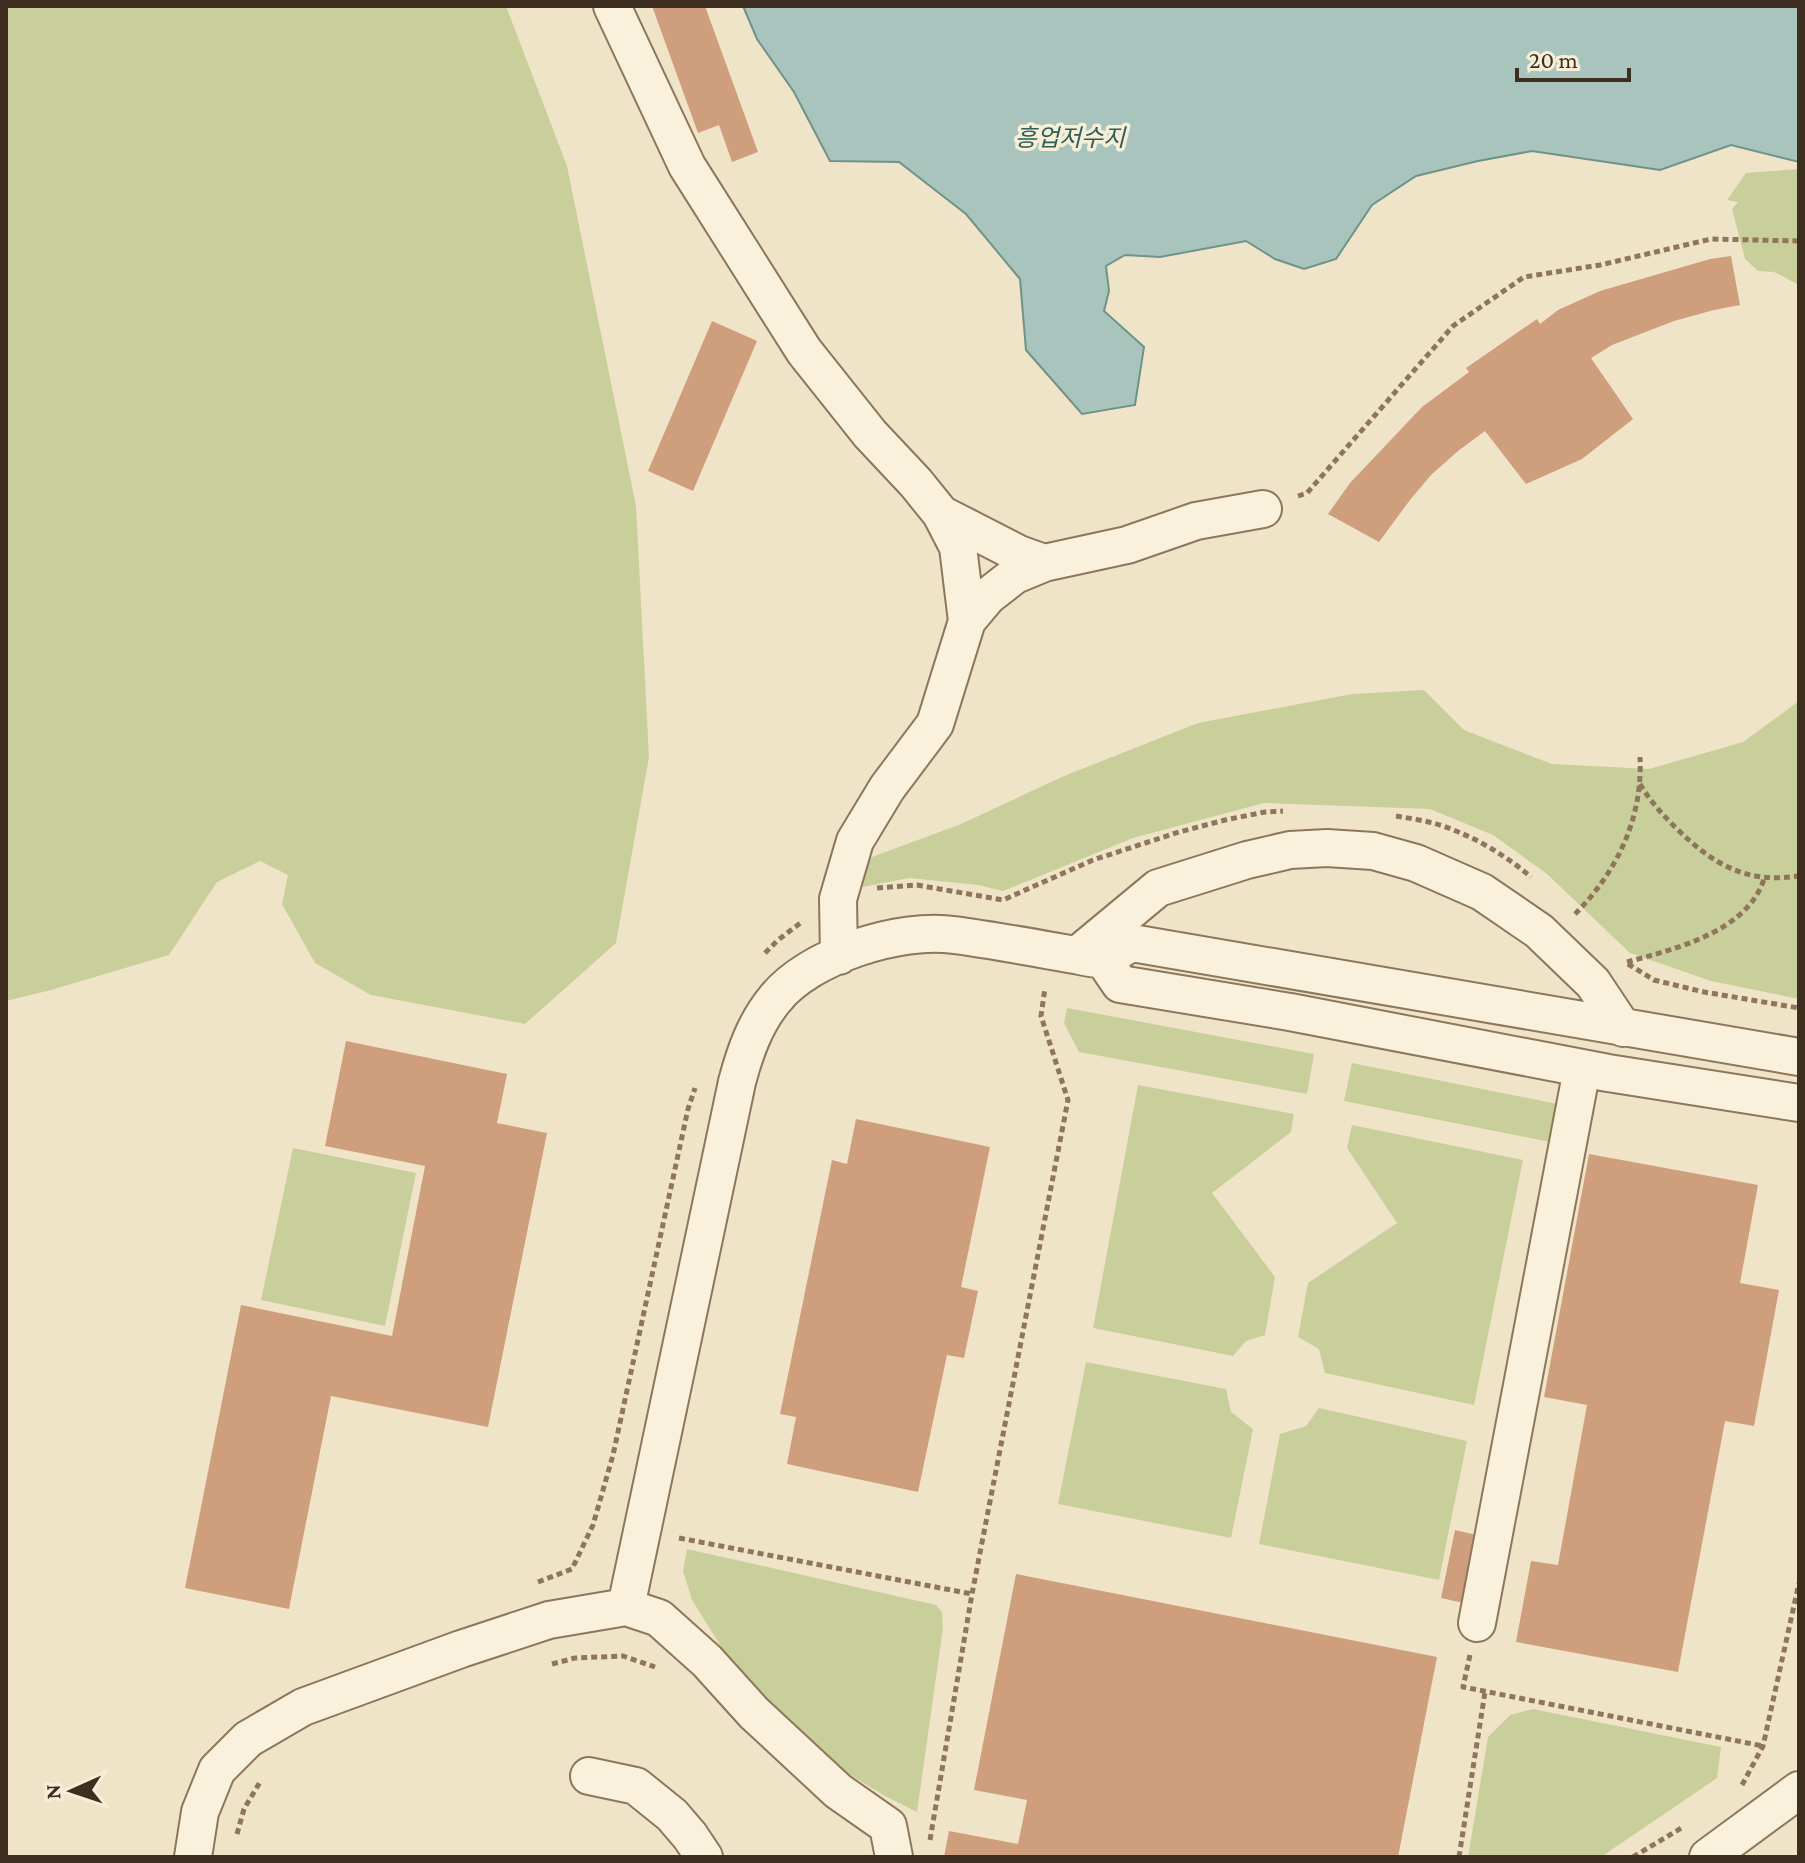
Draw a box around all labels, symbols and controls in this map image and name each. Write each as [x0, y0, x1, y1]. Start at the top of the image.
scale bar [1517, 32, 1629, 82]
text: 20 m [1529, 46, 1578, 73]
water label: 흥업저수지 [1015, 124, 1127, 151]
north arrow [32, 1751, 112, 1831]
text: N [40, 1784, 65, 1800]

